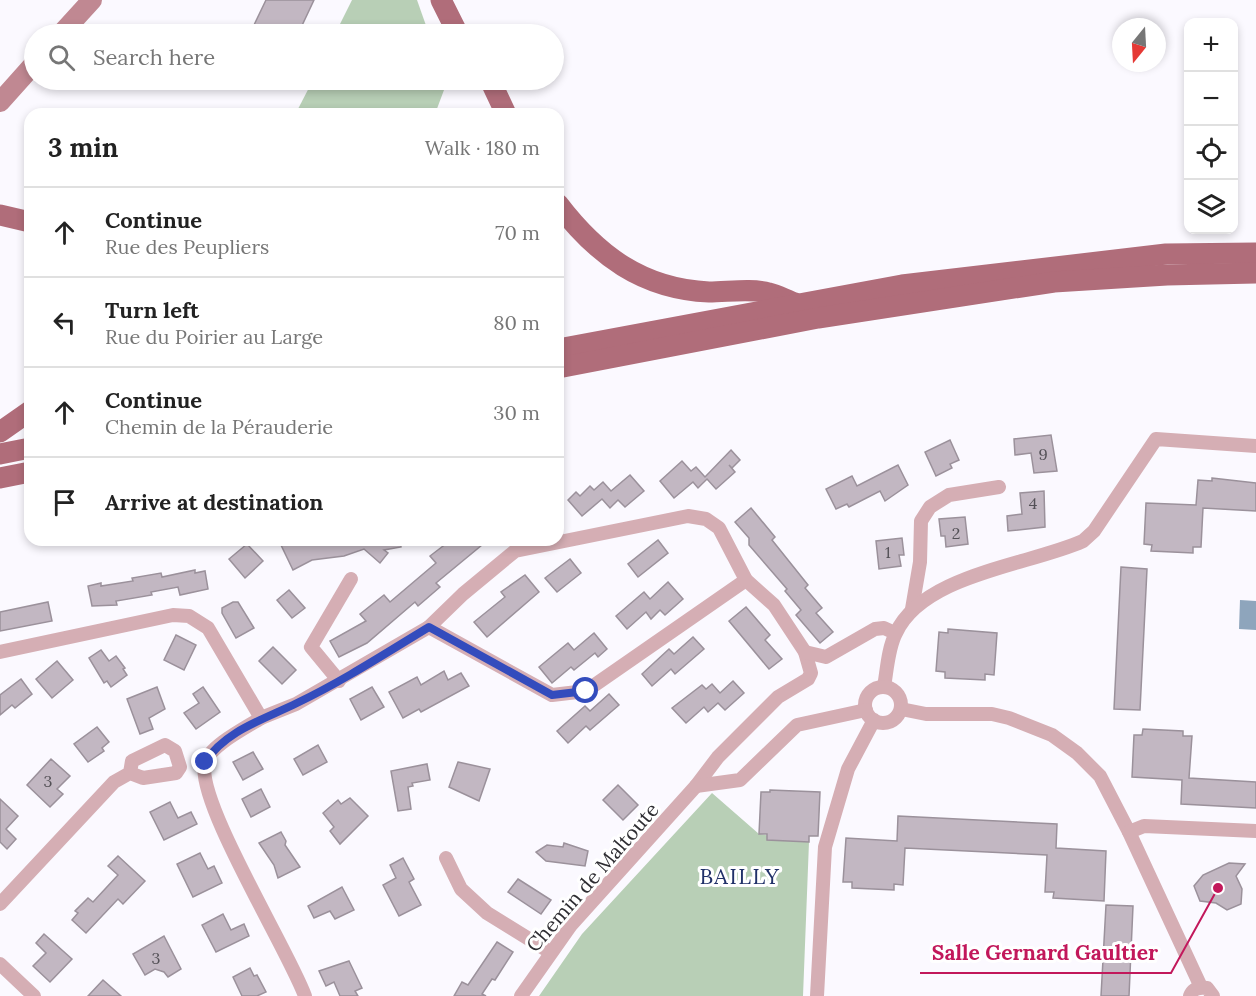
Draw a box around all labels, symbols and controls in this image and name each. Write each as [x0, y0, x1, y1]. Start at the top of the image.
north arrow [1112, 18, 1166, 72]
map controls [1184, 18, 1238, 234]
button: + [1184, 18, 1238, 72]
search box [24, 24, 564, 90]
icon: search [45, 41, 78, 74]
text: Search here [93, 43, 215, 71]
button: − [1184, 72, 1238, 126]
button: locate [1184, 126, 1238, 180]
text: 3 min [48, 131, 118, 164]
text: Walk · 180 m [425, 135, 540, 160]
button: layers [1184, 180, 1238, 234]
text: Continue [105, 206, 202, 234]
icon: ahead [48, 216, 81, 249]
text: 70 m [495, 220, 540, 245]
text: Rue des Peupliers [105, 234, 269, 259]
text: Turn left [105, 296, 199, 324]
icon: left [48, 306, 81, 339]
text: 80 m [493, 310, 540, 335]
text: Rue du Poirier au Large [105, 324, 323, 349]
text: Continue [105, 386, 202, 414]
icon: ahead [48, 396, 81, 429]
text: 30 m [493, 400, 540, 425]
text: Chemin de la Pérauderie [105, 414, 333, 439]
house number: 9 [1038, 444, 1048, 464]
icon: arrive [48, 486, 81, 519]
text: Arrive at destination [105, 488, 323, 516]
house number: 4 [1029, 493, 1038, 513]
house number: 2 [952, 523, 960, 543]
house number: 1 [885, 542, 891, 562]
route start [572, 677, 598, 703]
route end [191, 748, 217, 774]
house number: 3 [44, 771, 53, 791]
street label: Chemin de Maltoute [520, 797, 664, 957]
district label: BAILLY [700, 862, 780, 890]
callout: Salle Gernard Gaultier [920, 934, 1171, 973]
text: Salle Gernard Gaultier [932, 939, 1158, 966]
house number: 3 [152, 948, 161, 968]

